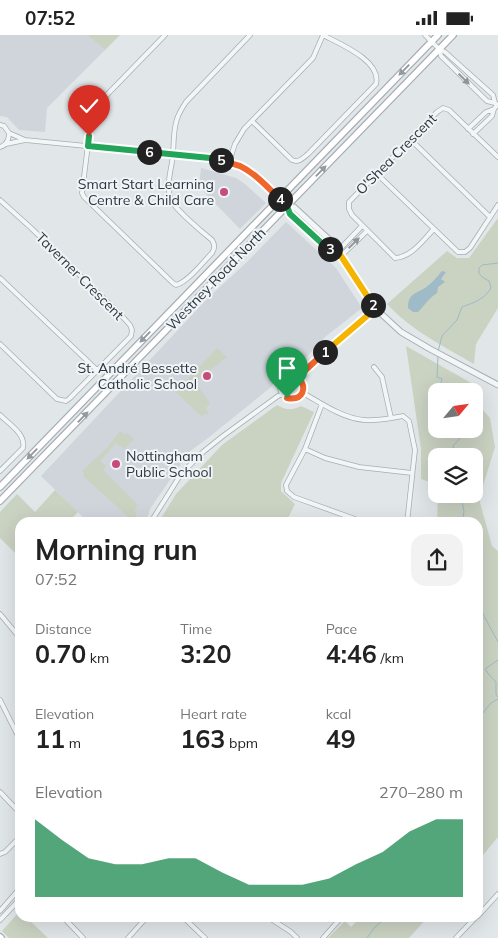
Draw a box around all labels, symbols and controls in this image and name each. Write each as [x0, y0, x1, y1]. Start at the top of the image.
text: 07:52 [25, 6, 75, 30]
one-way arrow [399, 64, 411, 76]
one-way arrow [458, 73, 470, 85]
pin [68, 85, 110, 136]
icon: check [75, 92, 103, 120]
street label: O'Shea Crescent [352, 110, 440, 198]
pin: 6 [136, 139, 162, 165]
text: 6 [145, 143, 154, 161]
pin: 5 [208, 147, 234, 173]
text: 5 [217, 151, 226, 169]
one-way arrow [315, 166, 327, 178]
place label: Smart Start Learning Centre & Child Care [78, 175, 214, 209]
marker: Smart Start Learning Centre & Child Care [218, 186, 230, 198]
pin: 4 [268, 187, 292, 211]
text: 4 [276, 190, 285, 208]
street label: Westney Road North [162, 224, 270, 334]
street label: Taverner Crescent [32, 228, 128, 324]
pin: 3 [318, 237, 342, 261]
one-way arrow [348, 238, 360, 250]
text: 3 [326, 240, 335, 258]
pin: 2 [360, 293, 386, 317]
text: 2 [369, 296, 378, 314]
one-way arrow [139, 331, 151, 343]
pin: 1 [312, 339, 338, 365]
text: 1 [321, 343, 330, 361]
pin [266, 347, 308, 398]
icon: arrive [273, 354, 301, 382]
place label: St. André Bessette Catholic School [77, 359, 197, 393]
marker: St. André Bessette Catholic School [201, 370, 213, 382]
north arrow [428, 383, 482, 437]
map controls [428, 383, 483, 503]
one-way arrow [77, 411, 89, 423]
place label: Nottingham Public School [126, 447, 212, 481]
one-way arrow [26, 448, 38, 460]
button: layers [428, 448, 483, 503]
marker: Nottingham Public School [110, 458, 122, 470]
text: Morning run [35, 532, 198, 567]
button: share [411, 534, 463, 586]
text: 07:52 [35, 569, 77, 589]
text: Distance [35, 620, 92, 638]
text: Time [180, 620, 212, 638]
text: Pace [326, 620, 357, 638]
text: 0.70 [35, 638, 86, 669]
text: 3:20 [180, 638, 232, 669]
text: 4:46 [326, 638, 377, 669]
text: km [86, 649, 109, 667]
text: /km [377, 649, 404, 667]
text: Elevation [35, 705, 94, 723]
text: Heart rate [180, 705, 247, 723]
text: kcal [326, 705, 351, 723]
text: 11 [35, 723, 65, 754]
text: 163 [180, 723, 225, 754]
text: 49 [326, 723, 356, 754]
text: m [65, 734, 81, 752]
text: bpm [225, 734, 258, 752]
text: Elevation [35, 782, 103, 802]
text: 270–280 m [379, 782, 463, 802]

